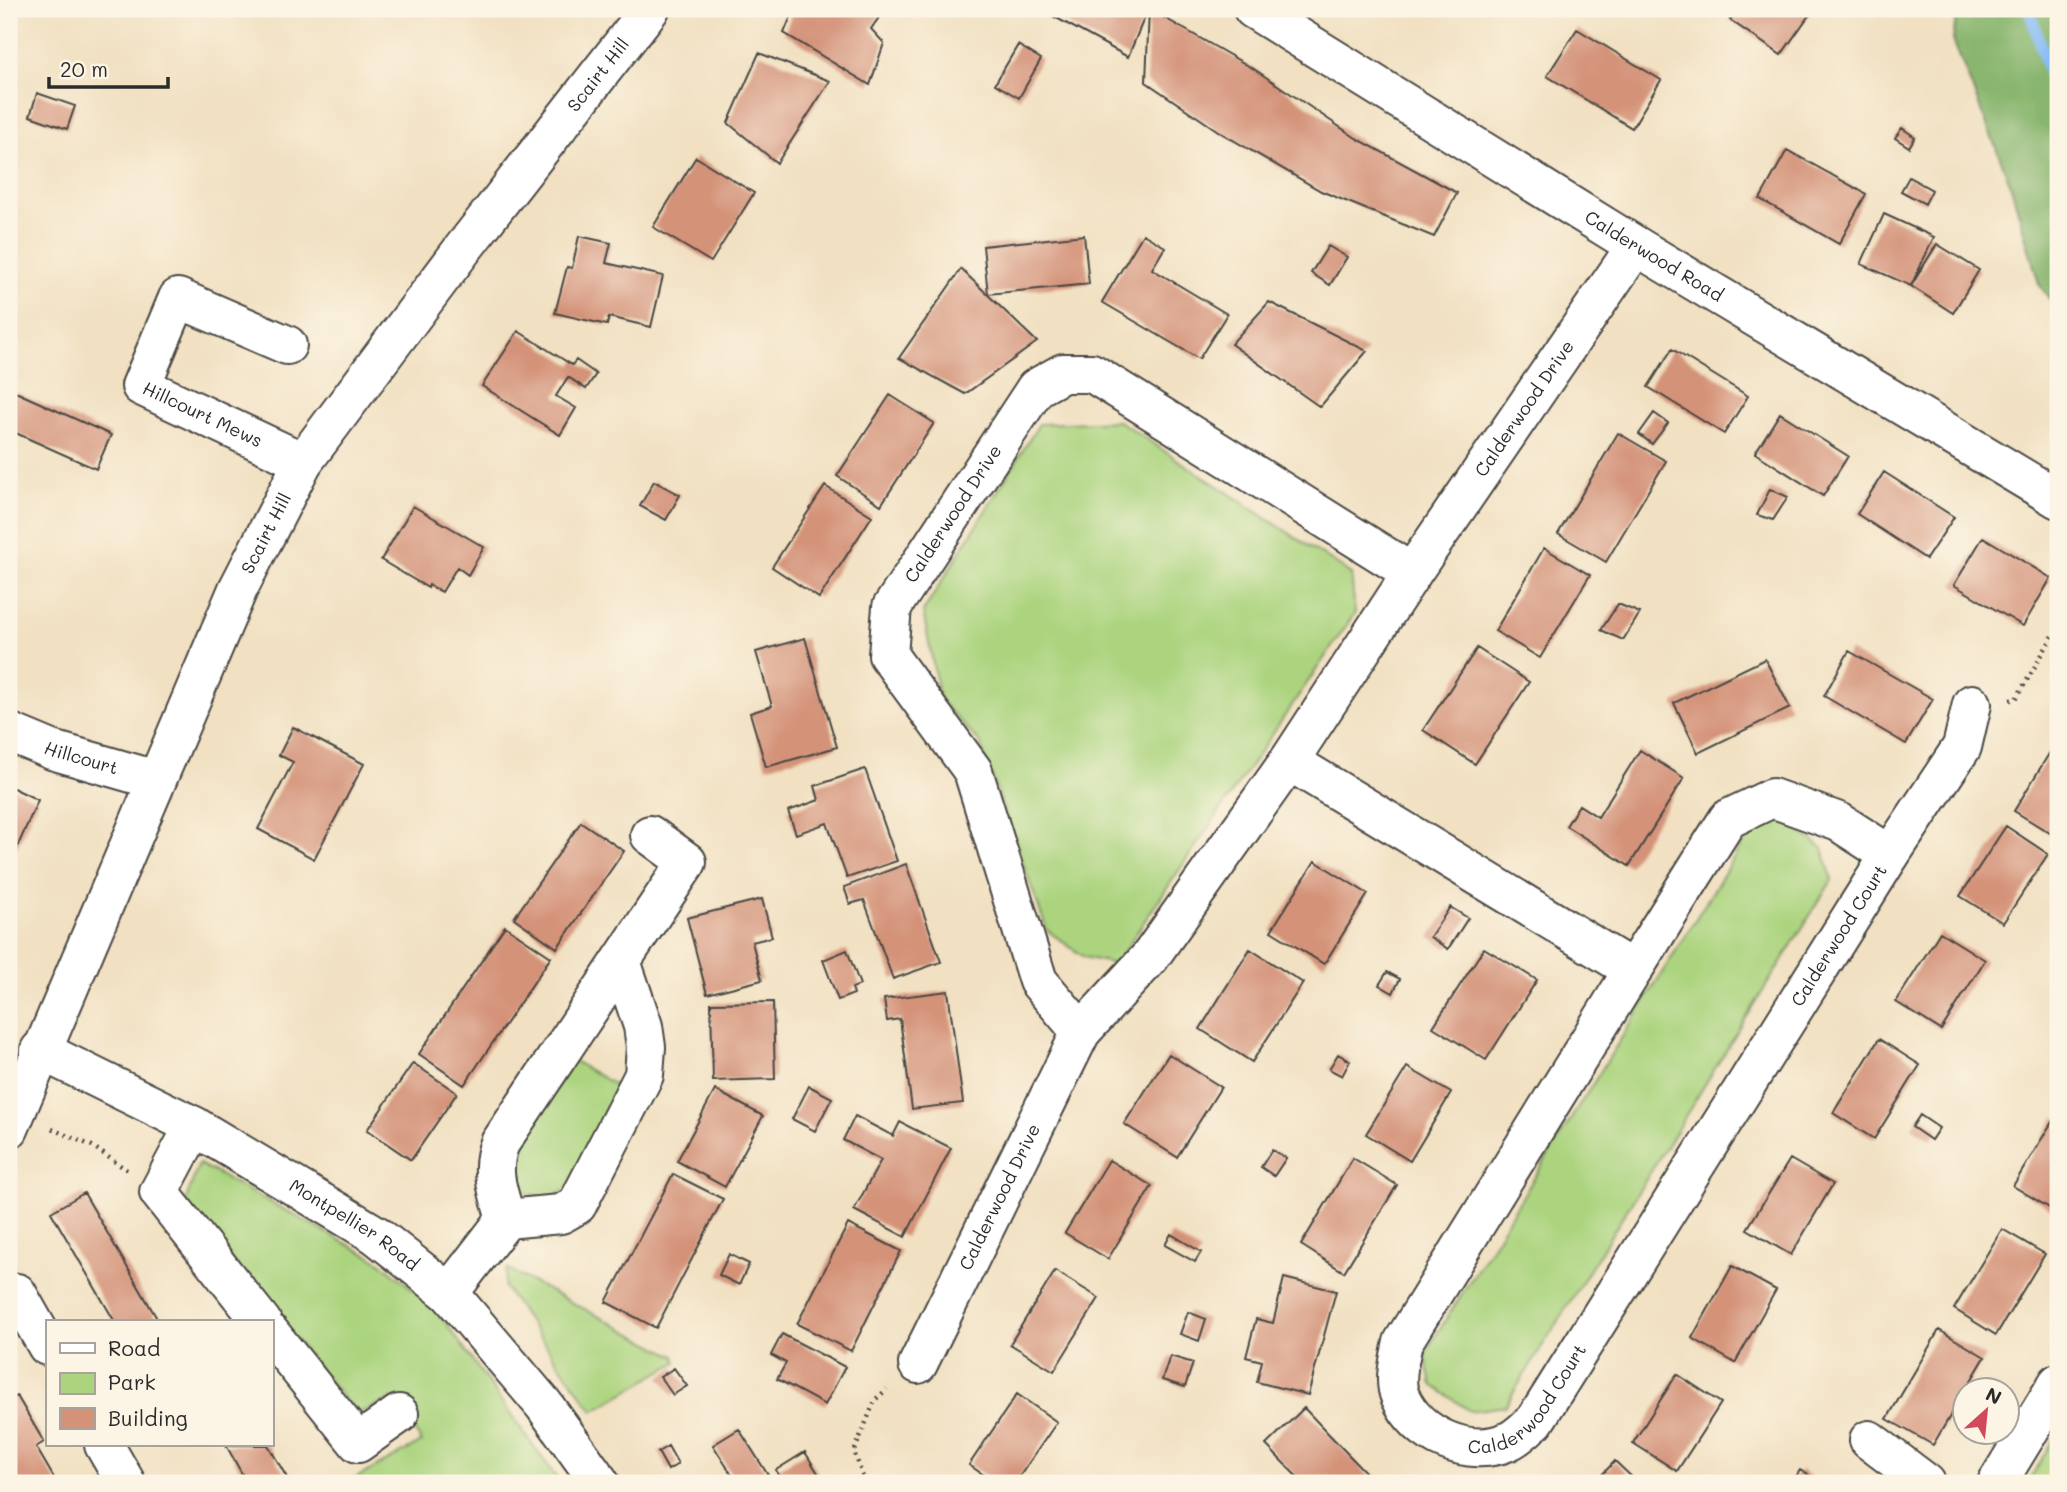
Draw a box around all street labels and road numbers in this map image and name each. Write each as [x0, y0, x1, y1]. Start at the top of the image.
street label: Scairt Hill [561, 33, 634, 116]
street label: Calderwood Road [1581, 204, 1728, 307]
street label: Calderwood Drive [1469, 335, 1579, 481]
street label: Hillcourt Mews [139, 376, 267, 452]
street label: Calderwood Drive [898, 440, 1007, 587]
street label: Scairt Hill [235, 488, 296, 577]
street label: Hillcourt [41, 735, 121, 779]
street label: Calderwood Court [1785, 860, 1892, 1011]
street label: Calderwood Drive [953, 1119, 1045, 1274]
street label: Montpellier Road [285, 1173, 424, 1276]
street label: Calderwood Court [1467, 1339, 1591, 1458]

